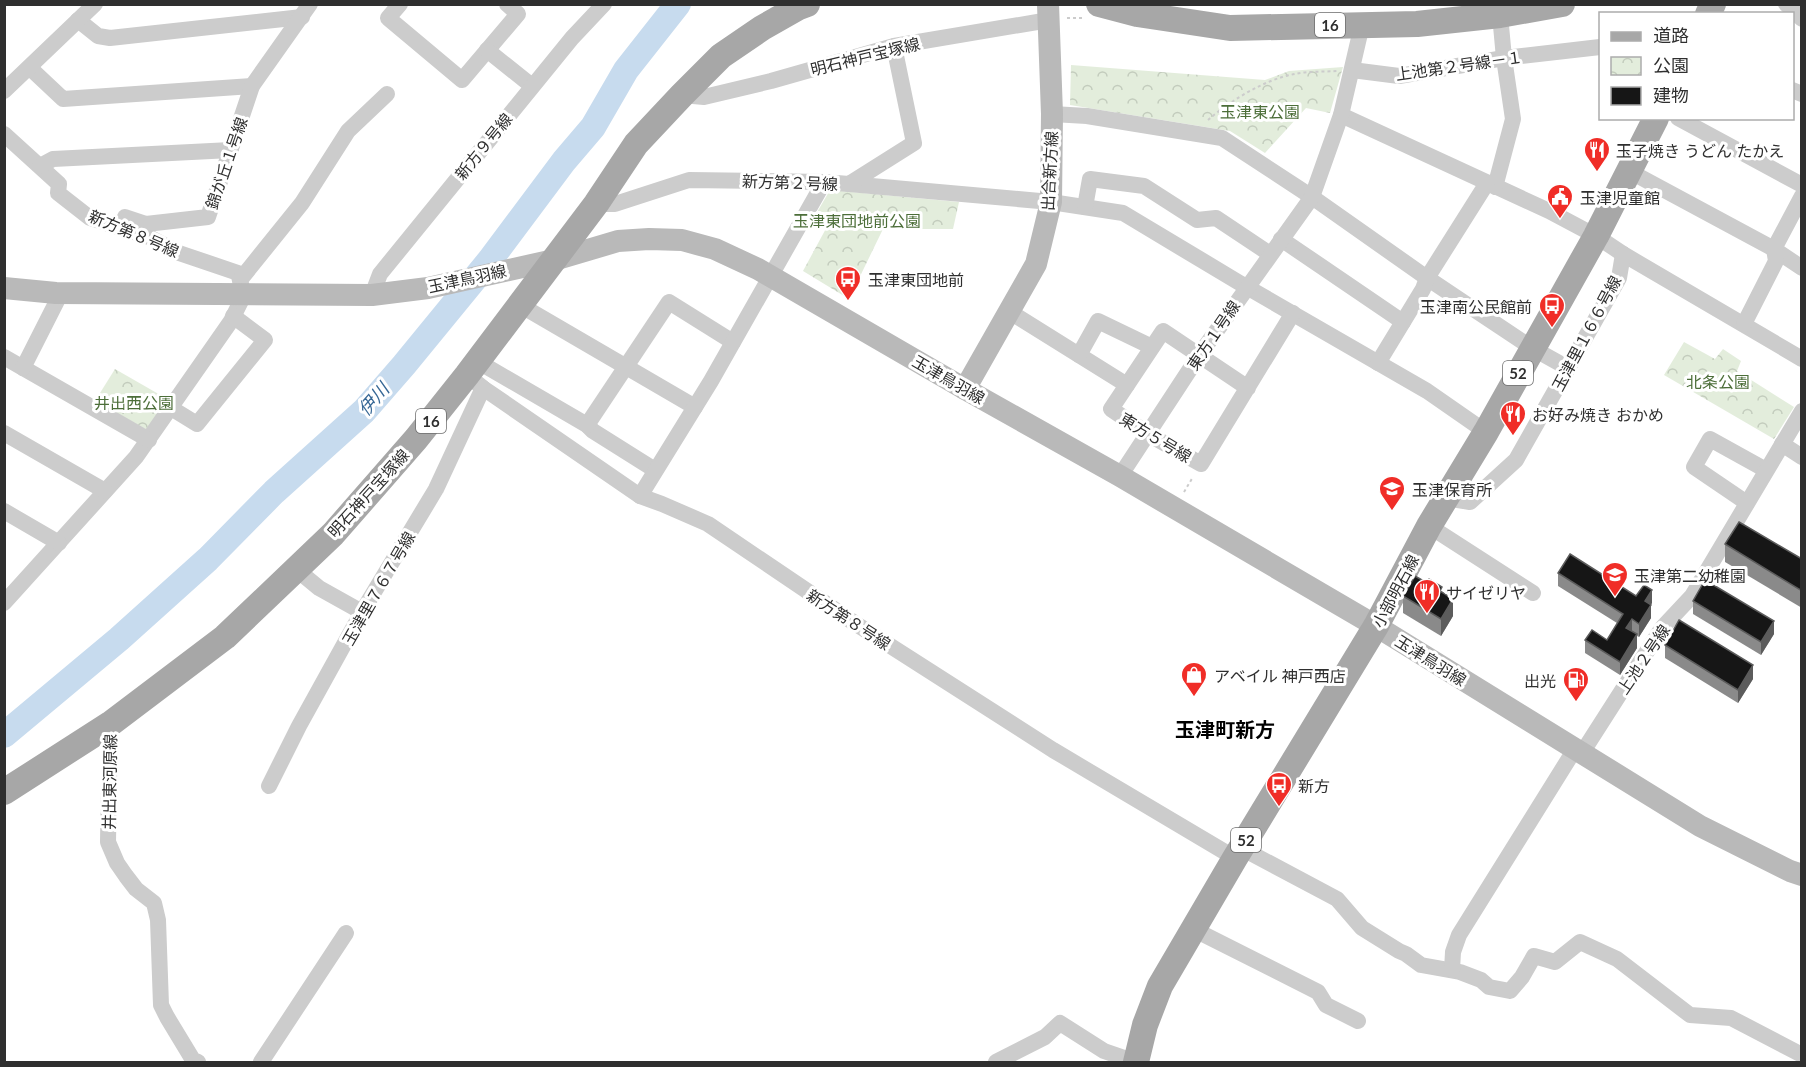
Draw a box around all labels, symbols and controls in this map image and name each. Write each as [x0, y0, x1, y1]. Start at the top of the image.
legend [1599, 12, 1794, 120]
road number: 16 [1315, 13, 1345, 37]
text: 道路 [1653, 24, 1689, 46]
street label: 明石神戸宝塚線 [808, 33, 922, 79]
street label: 上池第２号線－１ [1394, 47, 1524, 83]
text: 公園 [1653, 54, 1689, 76]
text: 建物 [1653, 84, 1689, 106]
park label: 玉津東公園 [1220, 102, 1300, 121]
street label: 新方９号線 [450, 109, 516, 183]
street label: 錦が丘１号線 [201, 115, 251, 211]
street label: 出合新方線 [1037, 131, 1061, 211]
restaurant icon: 玉子焼き うどん たかえ [1582, 135, 1612, 173]
place label: 玉子焼き うどん たかえ [1616, 141, 1784, 160]
street label: 新方第２号線 [742, 171, 838, 193]
public building icon: 玉津児童館 [1545, 182, 1575, 220]
place label: 玉津児童館 [1580, 188, 1660, 207]
street label: 新方第８号線 [86, 205, 182, 261]
park label: 玉津東団地前公園 [793, 211, 921, 230]
street label: 玉津鳥羽線 [426, 260, 508, 296]
bus stop icon: 玉津東団地前 [833, 264, 863, 302]
place label: 玉津東団地前 [868, 270, 964, 289]
street label: 玉津里１６６号線 [1548, 272, 1624, 394]
bus stop icon: 玉津南公民館前 [1537, 291, 1567, 329]
street label: 東方１号線 [1183, 297, 1243, 373]
place label: 玉津南公民館前 [1420, 297, 1532, 316]
street label: 玉津鳥羽線 [910, 351, 988, 407]
road number: 52 [1503, 361, 1533, 385]
park label: 北条公園 [1686, 372, 1750, 391]
water label: 伊川 [353, 377, 394, 420]
park label: 井出西公園 [94, 393, 174, 412]
restaurant icon: お好み焼き おかめ [1498, 399, 1528, 437]
place label: お好み焼き おかめ [1532, 405, 1664, 424]
street label: 東方５号線 [1117, 408, 1195, 466]
road number: 16 [416, 409, 446, 433]
street label: 明石神戸宝塚線 [323, 445, 413, 541]
school or university icon: 玉津保育所 [1377, 474, 1407, 512]
place label: 玉津保育所 [1412, 480, 1492, 499]
street label: 玉津里７６７号線 [338, 528, 418, 648]
street label: 小部明石線 [1368, 551, 1422, 631]
school or university icon: 玉津第二幼稚園 [1600, 560, 1630, 598]
place label: 玉津第二幼稚園 [1634, 566, 1746, 585]
restaurant icon: サイゼリヤ [1412, 577, 1442, 615]
place label: サイゼリヤ [1446, 583, 1526, 602]
street label: 新方第８号線 [804, 585, 894, 653]
street label: 上池２号線 [1613, 621, 1673, 697]
street label: 玉津鳥羽線 [1392, 631, 1470, 689]
shop icon: アベイル 神戸西店 [1179, 660, 1209, 698]
fuel station icon: 出光 [1561, 665, 1591, 703]
place label: アベイル 神戸西店 [1214, 666, 1346, 685]
place label: 出光 [1524, 671, 1556, 690]
district label: 玉津町新方 [1175, 717, 1275, 741]
street label: 井出東河原線 [99, 734, 119, 830]
bus stop icon: 新方 [1264, 770, 1294, 808]
place label: 新方 [1298, 776, 1330, 795]
road number: 52 [1231, 828, 1261, 852]

